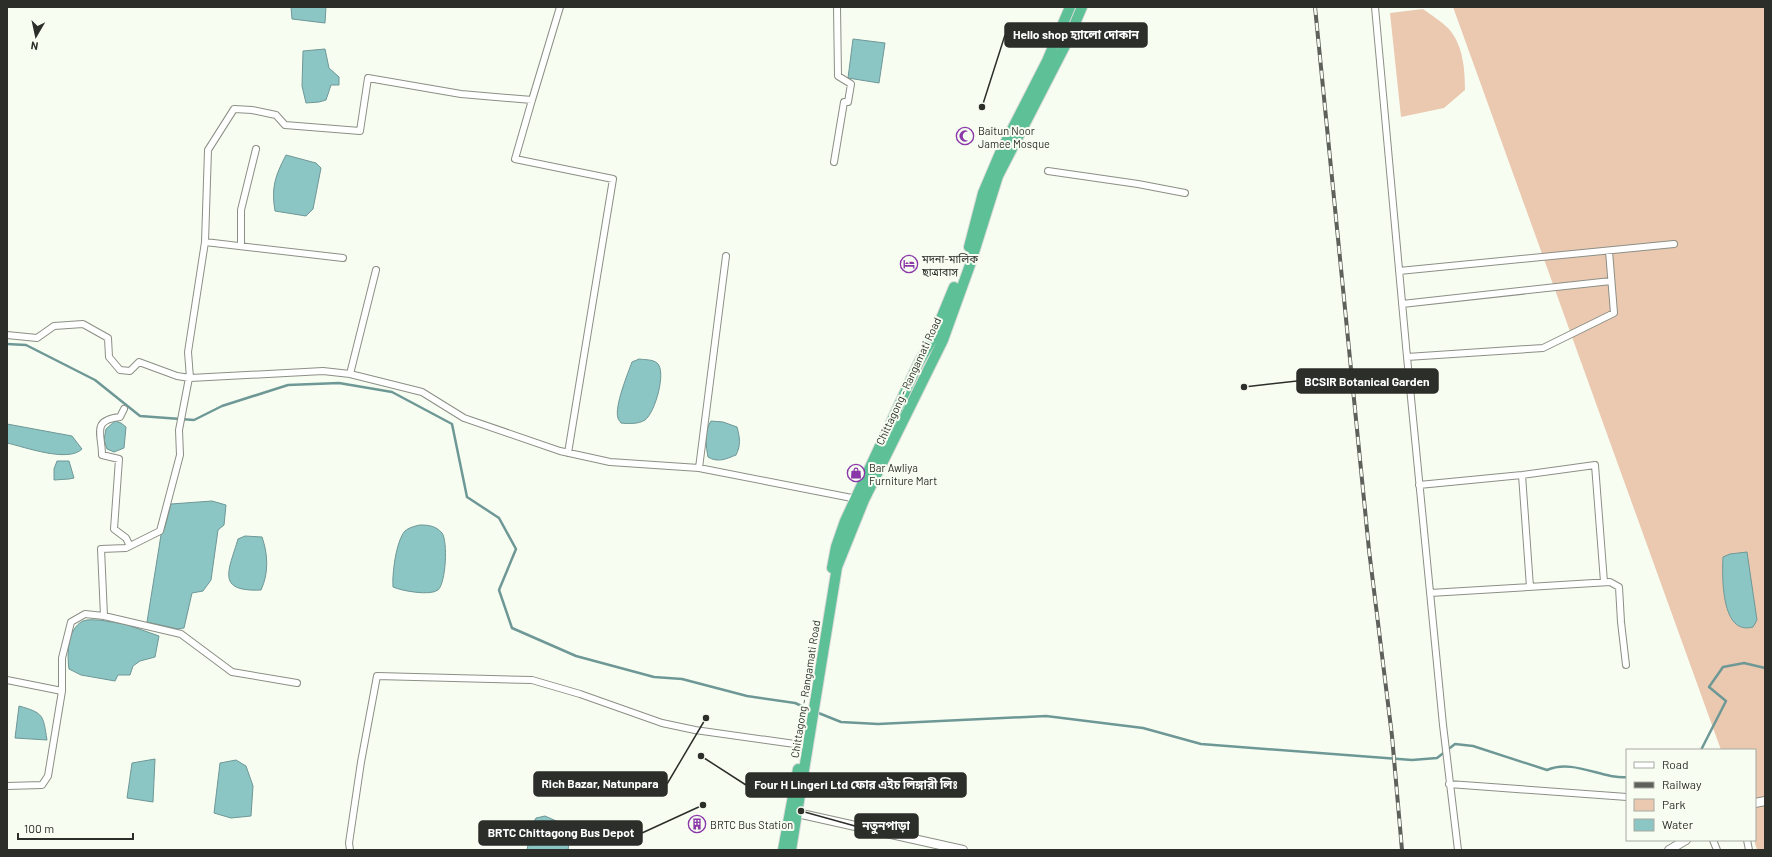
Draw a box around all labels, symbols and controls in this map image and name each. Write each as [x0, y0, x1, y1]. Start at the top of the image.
north arrow [16, 16, 56, 56]
callout: Hello shop হ্যালো দোকান [1005, 23, 1147, 47]
text: Hello shop হ্যালো দোকান [1013, 27, 1140, 41]
text: N [30, 39, 39, 53]
place label: Baitun Noor Jamee Mosque [978, 124, 1050, 150]
mosque icon: Baitun Noor Jamee Mosque [955, 126, 975, 146]
place label: মদনা-মালিক ছাত্রাবাস [921, 252, 978, 278]
hotel icon: মদনা-মালিক ছাত্রাবাস [899, 254, 919, 274]
street label: Chittagong - Rangamati Road [873, 315, 943, 447]
callout: BCSIR Botanical Garden [1297, 369, 1438, 393]
text: BCSIR Botanical Garden [1304, 374, 1430, 388]
place label: Bar Awliya Furniture Mart [869, 461, 937, 487]
shop icon: Bar Awliya Furniture Mart [846, 463, 866, 483]
street label: Chittagong - Rangamati Road [788, 619, 822, 759]
legend [1626, 749, 1756, 841]
text: Road [1662, 757, 1689, 771]
callout: Rich Bazar, Natunpara [534, 772, 667, 796]
callout: Four H Lingeri Ltd ফোর এইচ লিঙ্গারী লিঃ [746, 773, 966, 797]
text: Rich Bazar, Natunpara [542, 776, 659, 790]
text: Four H Lingeri Ltd ফোর এইচ লিঙ্গারী লিঃ [754, 777, 958, 791]
text: Railway [1662, 777, 1702, 791]
text: Park [1662, 797, 1686, 811]
building icon: BRTC Bus Station [687, 814, 707, 834]
callout: নতুনপাড়া [855, 814, 918, 838]
scale bar [18, 815, 133, 841]
text: Water [1662, 817, 1694, 831]
place label: BRTC Bus Station [710, 818, 793, 831]
text: নতুনপাড়া [861, 818, 910, 835]
text: 100 m [24, 821, 54, 835]
callout: BRTC Chittagong Bus Depot [479, 821, 642, 845]
text: BRTC Chittagong Bus Depot [488, 825, 635, 839]

